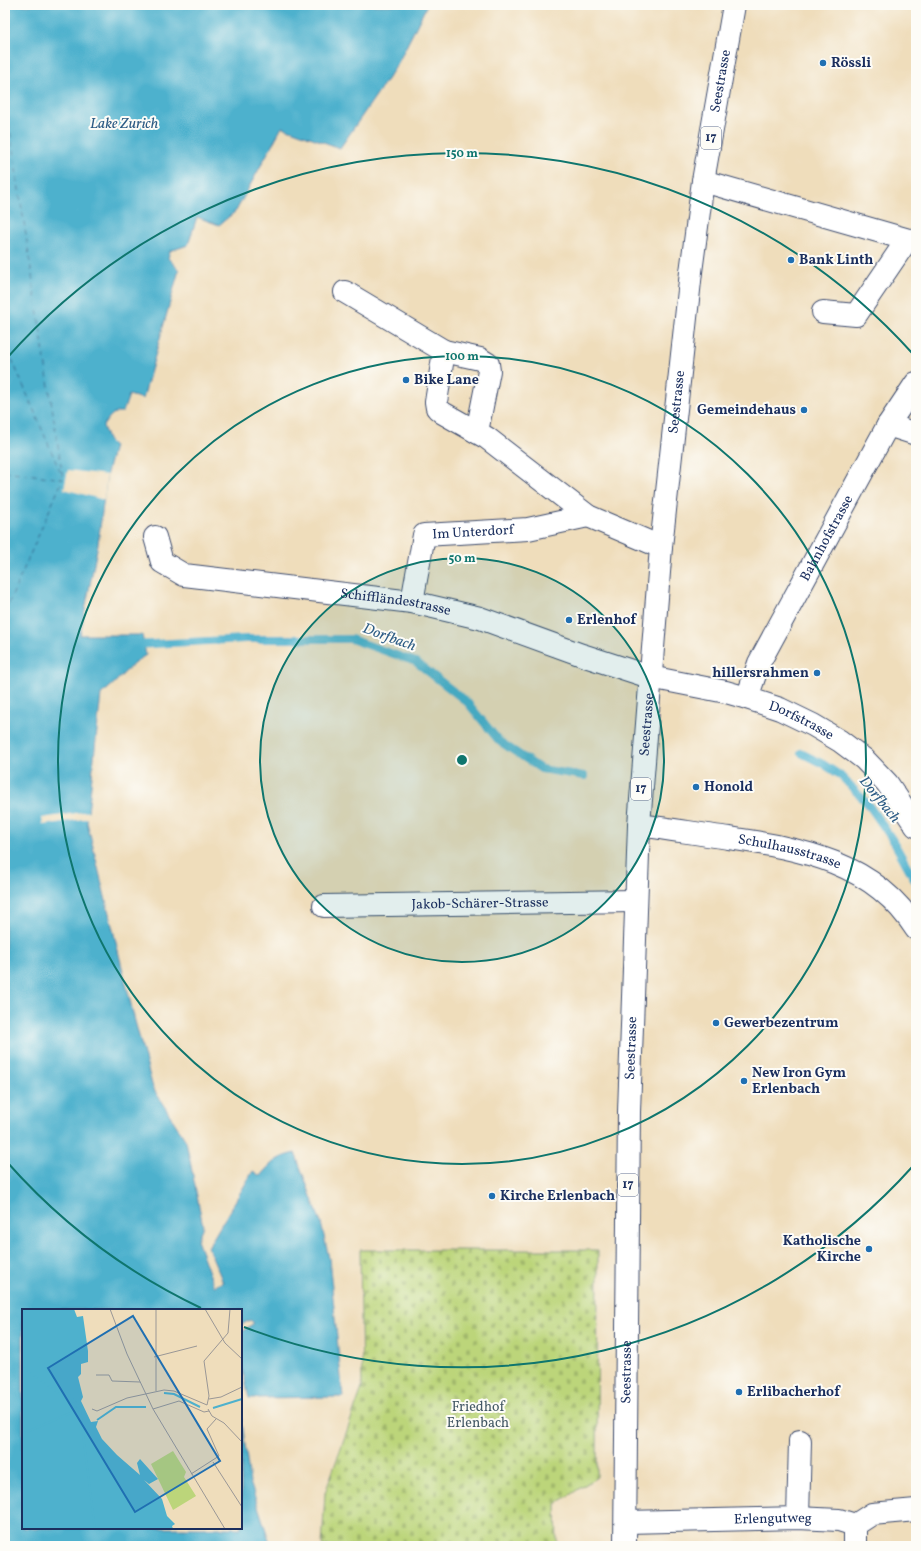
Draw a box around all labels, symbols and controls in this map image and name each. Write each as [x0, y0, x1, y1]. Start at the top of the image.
street label: Seestrasse [706, 48, 736, 114]
place label: Rössli [831, 54, 871, 73]
marker: Rössli [818, 58, 828, 68]
water label: Lake Zurich [90, 114, 158, 135]
road number: 17 [701, 127, 721, 149]
text: 150 m [446, 146, 478, 162]
place label: Bank Linth [799, 251, 873, 270]
marker: Bank Linth [786, 255, 796, 265]
text: 100 m [445, 349, 479, 365]
street label: Seestrasse [664, 369, 690, 434]
place label: Bike Lane [414, 371, 479, 390]
marker: Bike Lane [401, 375, 411, 385]
place label: Gemeindehaus [697, 401, 796, 420]
marker: Gemeindehaus [799, 405, 809, 415]
street label: Bahnhofstrasse [796, 491, 858, 585]
street label: Im Unterdorf [432, 520, 515, 544]
text: 50 m [448, 551, 476, 567]
street label: Schiffländestrasse [339, 584, 453, 620]
place label: Erlenhof [577, 611, 637, 630]
marker: Erlenhof [564, 615, 574, 625]
water label: Dorfbach [360, 619, 418, 657]
place label: hillersrahmen [712, 664, 809, 683]
marker: hillersrahmen [812, 668, 822, 678]
street label: Seestrasse [635, 692, 659, 757]
street label: Dorfstrasse [766, 696, 838, 745]
centre of rings [455, 753, 469, 767]
water label: Dorfbach [853, 772, 905, 828]
road number: 17 [631, 778, 651, 800]
place label: Honold [704, 778, 754, 797]
marker: Honold [691, 782, 701, 792]
street label: Schulhausstrasse [737, 830, 844, 874]
street label: Jakob-Schärer-Strasse [411, 893, 549, 914]
place label: Gewerbezentrum [724, 1014, 839, 1033]
street label: Seestrasse [621, 1016, 642, 1080]
marker: Gewerbezentrum [711, 1018, 721, 1028]
place label: New Iron Gym Erlenbach [752, 1064, 847, 1099]
marker: New Iron Gym Erlenbach [739, 1076, 749, 1086]
road number: 17 [618, 1174, 638, 1196]
place label: Kirche Erlenbach [500, 1187, 615, 1206]
marker: Kirche Erlenbach [487, 1191, 497, 1201]
place label: Katholische Kirche [783, 1232, 861, 1267]
marker: Katholische Kirche [864, 1244, 874, 1254]
inset map [22, 1309, 242, 1529]
street label: Seestrasse [617, 1340, 636, 1404]
place label: Erlibacherhof [747, 1383, 841, 1402]
marker: Erlibacherhof [734, 1387, 744, 1397]
park label: Friedhof Erlenbach [447, 1398, 509, 1433]
street label: Erlengutweg [734, 1508, 812, 1529]

